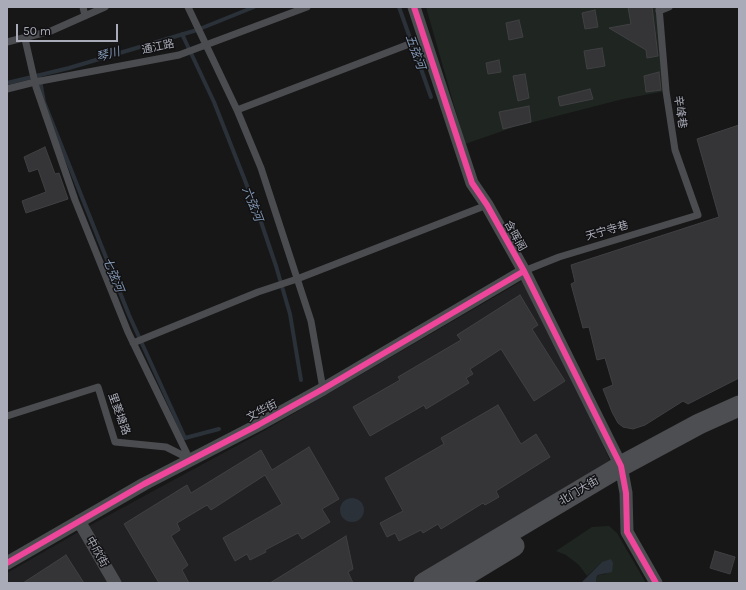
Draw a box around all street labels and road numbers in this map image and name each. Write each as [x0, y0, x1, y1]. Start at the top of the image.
street label: 通江路 [140, 37, 176, 57]
street label: 辛峰巷 [671, 95, 689, 129]
street label: 含晖阁 [501, 218, 529, 254]
street label: 天宁寺巷 [584, 219, 630, 243]
street label: 里菱塘路 [105, 391, 133, 437]
street label: 文华街 [244, 397, 280, 425]
street label: 北门大街 [557, 474, 601, 508]
street label: 中欣街 [83, 534, 111, 570]

